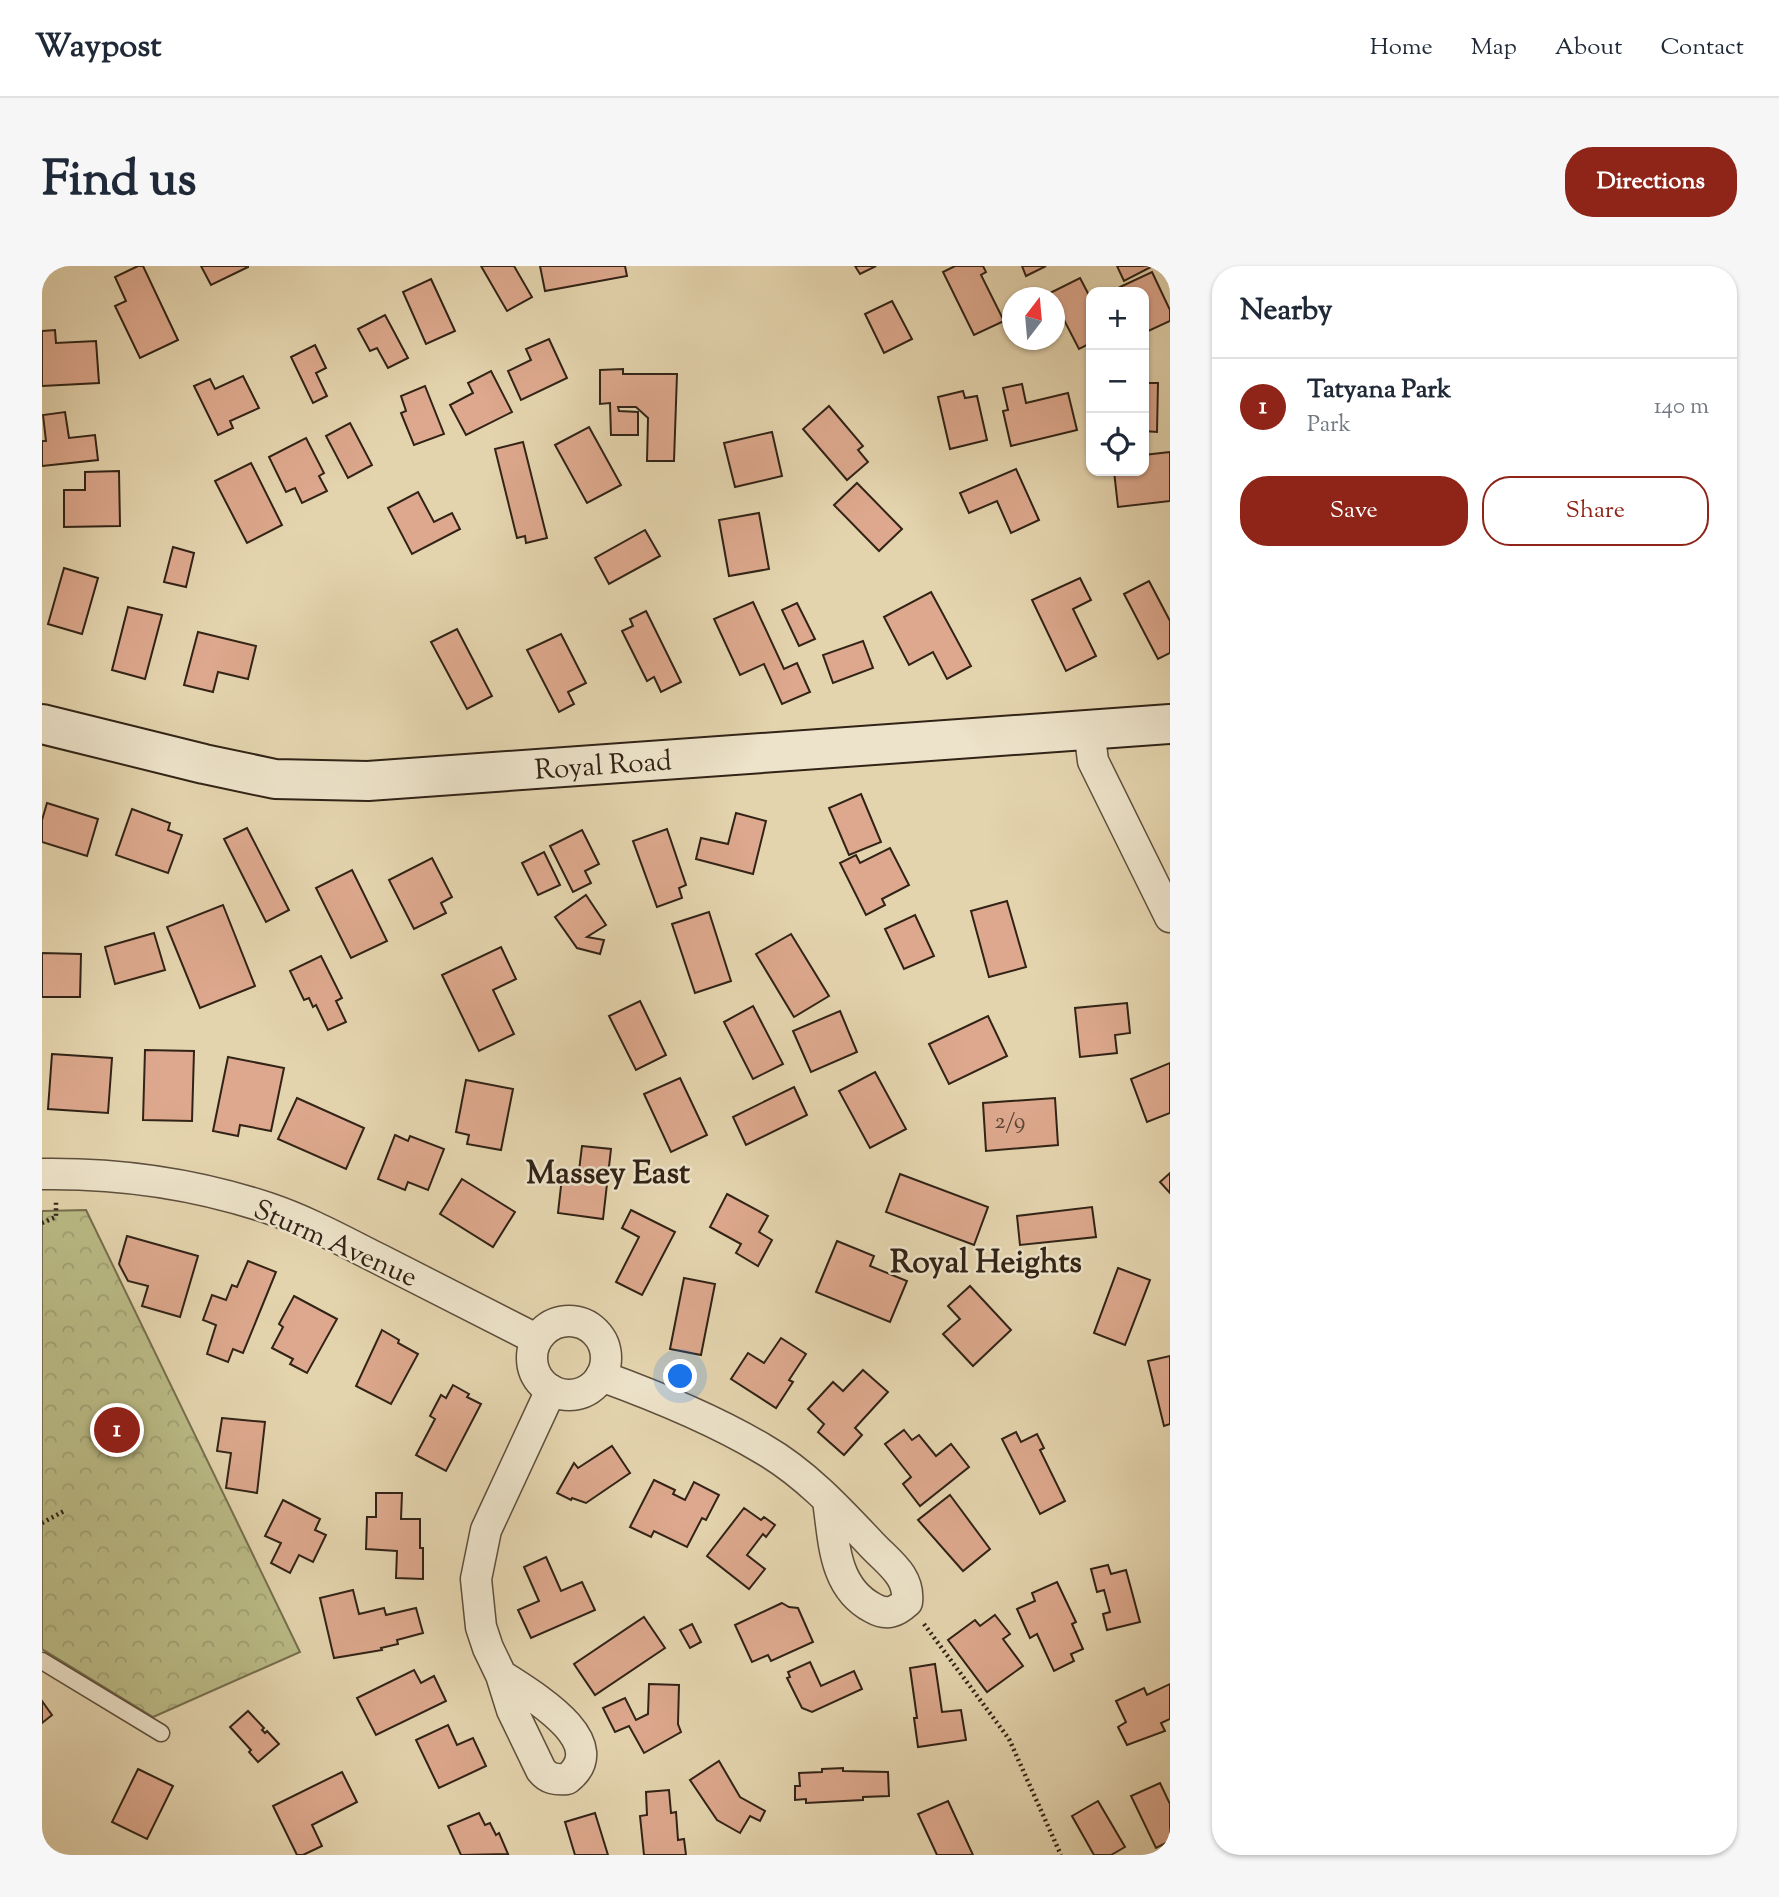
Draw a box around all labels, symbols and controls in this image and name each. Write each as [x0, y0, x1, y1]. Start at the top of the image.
text: Waypost [35, 24, 162, 72]
text: Home [1370, 31, 1433, 65]
text: Map [1471, 31, 1517, 65]
text: About [1555, 31, 1622, 65]
text: Contact [1660, 31, 1744, 65]
text: Find us [42, 147, 196, 217]
button: Directions [1565, 147, 1737, 217]
north arrow [1002, 287, 1065, 350]
map controls [1086, 287, 1149, 476]
button: + [1086, 287, 1149, 350]
text: Nearby [1240, 290, 1332, 333]
button: − [1086, 350, 1149, 413]
text: Tatyana Park [1307, 372, 1451, 409]
text: 1 [1259, 391, 1267, 424]
text: 140 m [1654, 391, 1709, 424]
text: Park [1307, 409, 1351, 442]
button: locate [1086, 413, 1149, 476]
button: Save [1240, 476, 1468, 546]
button: Share [1482, 476, 1709, 546]
street label: Royal Road [533, 742, 673, 792]
house number: 2/9 [995, 1105, 1025, 1139]
district label: Massey East [526, 1152, 690, 1198]
street label: Sturm Avenue [246, 1191, 423, 1299]
district label: Royal Heights [890, 1241, 1082, 1287]
your location [663, 1359, 697, 1393]
pin: 1 [94, 1404, 140, 1456]

